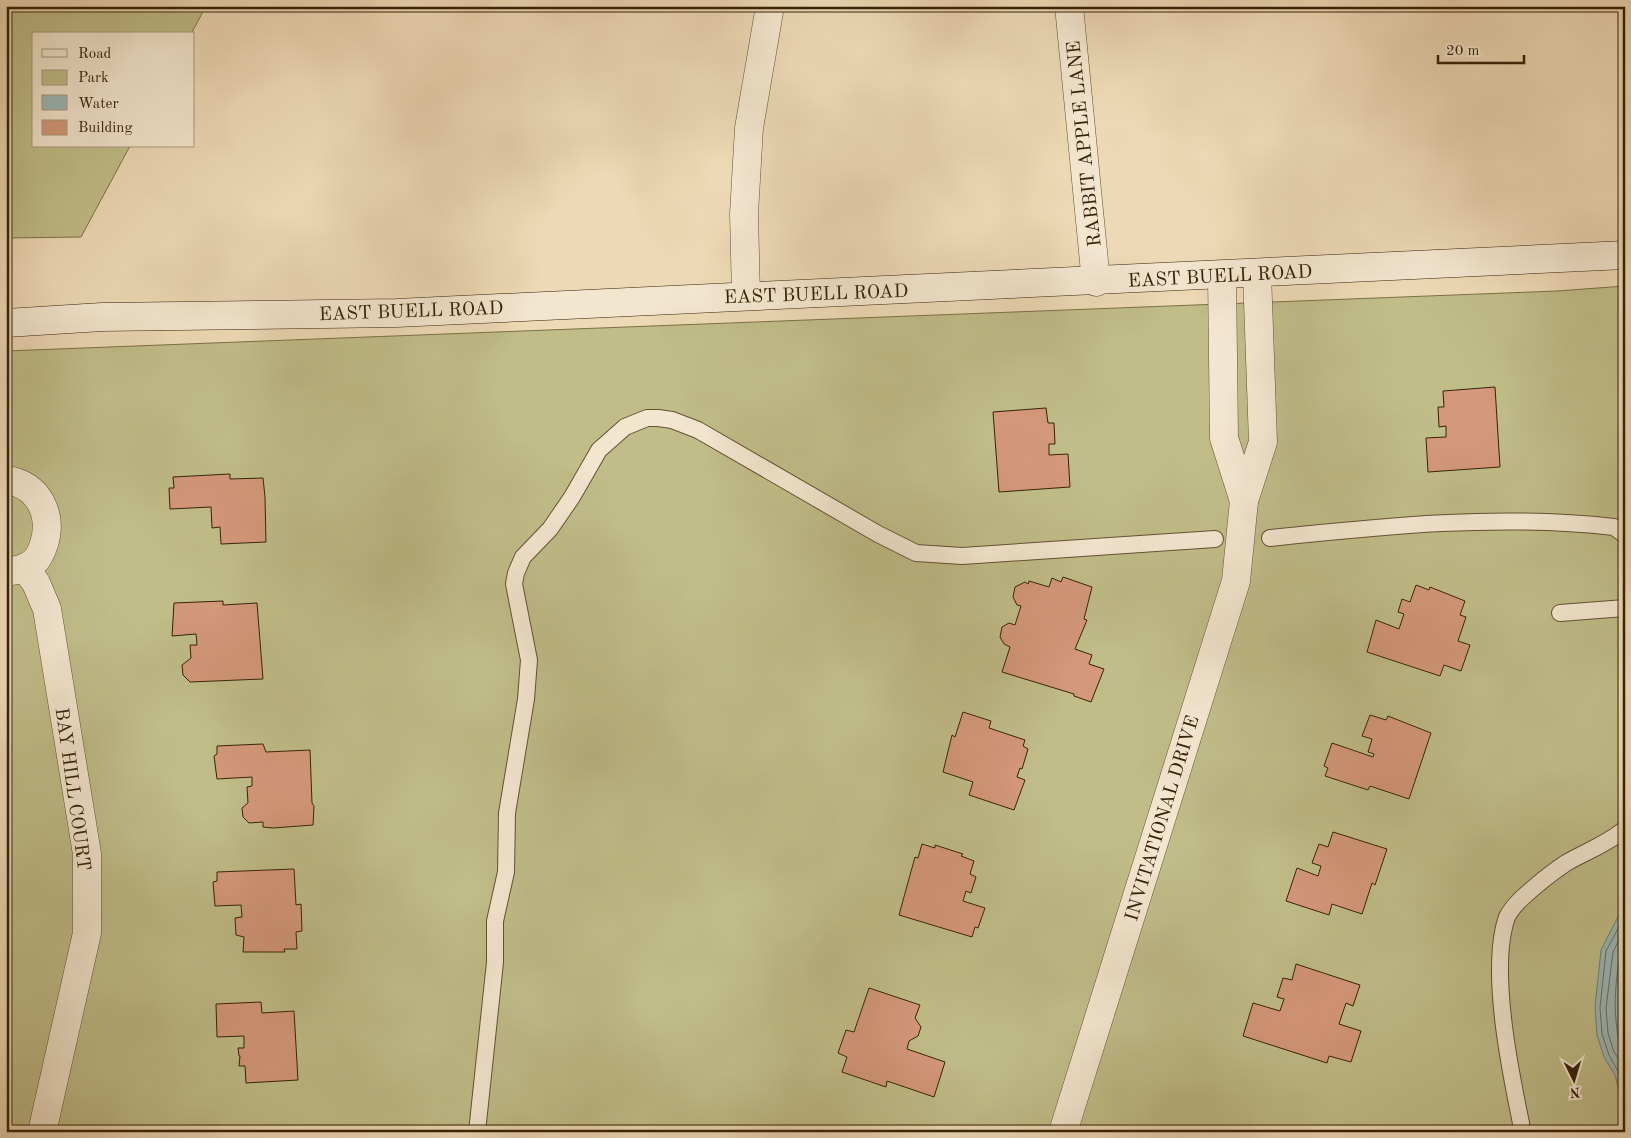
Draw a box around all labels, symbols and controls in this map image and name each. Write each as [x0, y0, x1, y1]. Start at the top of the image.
legend [32, 32, 195, 148]
scale bar [1438, 32, 1525, 64]
street label: RABBIT APPLE LANE [1065, 40, 1106, 248]
text: 20 m [1446, 44, 1480, 59]
text: Road [78, 47, 112, 62]
text: Park [78, 71, 109, 86]
text: Water [78, 97, 119, 112]
text: Building [78, 121, 133, 136]
street label: EAST BUELL ROAD [1127, 263, 1313, 292]
street label: EAST BUELL ROAD [723, 283, 909, 308]
street label: EAST BUELL ROAD [318, 300, 504, 325]
street label: BAY HILL COURT [51, 707, 92, 872]
street label: INVITATIONAL DRIVE [1123, 714, 1204, 924]
north arrow [1548, 1056, 1598, 1106]
text: N [1569, 1085, 1581, 1099]

